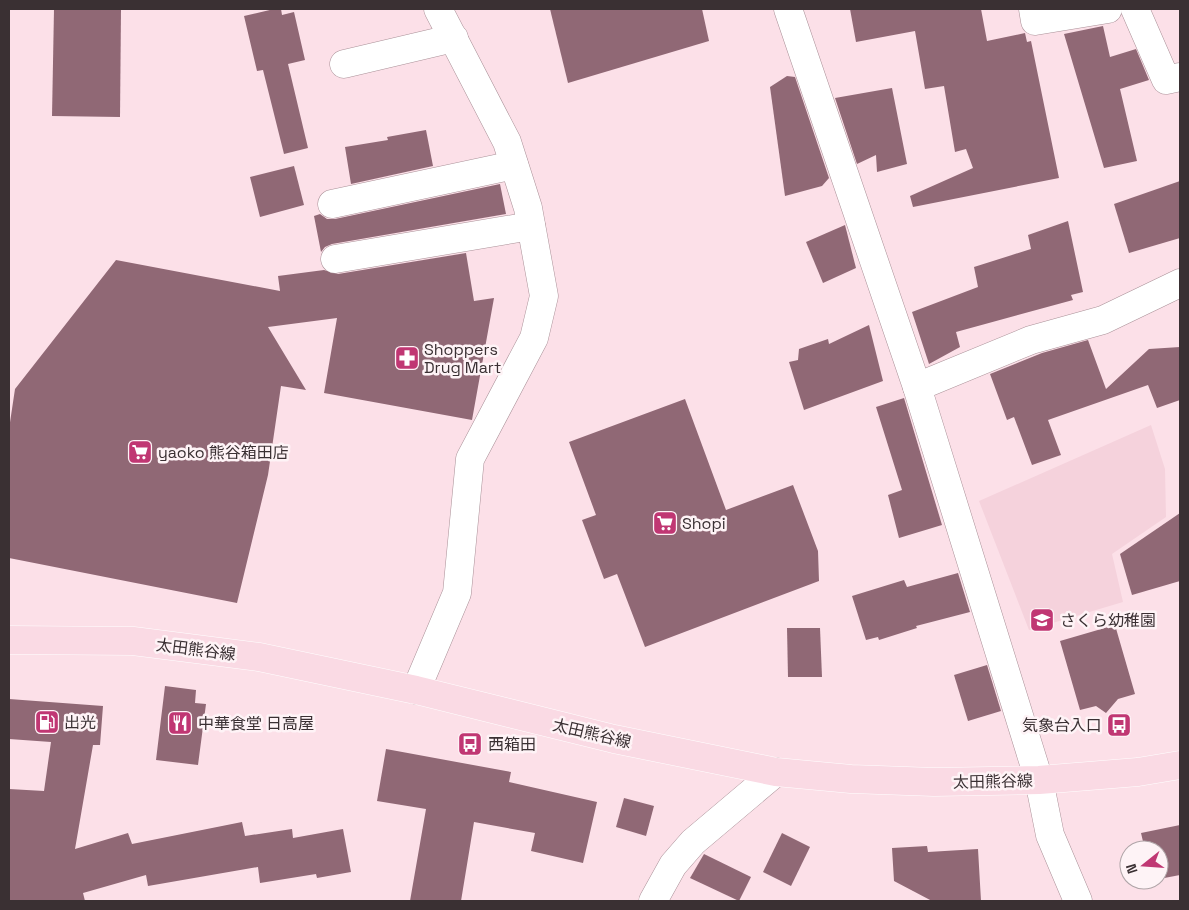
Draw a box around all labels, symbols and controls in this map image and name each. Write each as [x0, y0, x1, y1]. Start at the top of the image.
place label: Shoppers Drug Mart [424, 339, 501, 378]
pharmacy icon: Shoppers Drug Mart [394, 345, 420, 371]
supermarket icon: yaoko 熊谷箱田店 [127, 439, 153, 465]
place label: yaoko 熊谷箱田店 [158, 442, 289, 463]
supermarket icon: Shopi [652, 510, 678, 536]
place label: Shopi [682, 513, 726, 534]
school or university icon: さくら幼稚園 [1029, 607, 1055, 633]
place label: さくら幼稚園 [1060, 610, 1156, 631]
street label: 太田熊谷線 [155, 634, 237, 665]
fuel station icon: 出光 [34, 709, 60, 735]
restaurant icon: 中華食堂 日高屋 [167, 710, 193, 736]
place label: 出光 [64, 712, 96, 733]
bus stop icon: 気象台入口 [1106, 712, 1132, 738]
place label: 中華食堂 日高屋 [198, 713, 314, 734]
street label: 太田熊谷線 [551, 714, 633, 753]
place label: 気象台入口 [1022, 715, 1102, 736]
bus stop icon: 西箱田 [457, 731, 483, 757]
place label: 西箱田 [488, 734, 536, 755]
street label: 太田熊谷線 [953, 770, 1033, 793]
north arrow [1119, 840, 1169, 890]
text: N [1122, 862, 1142, 876]

